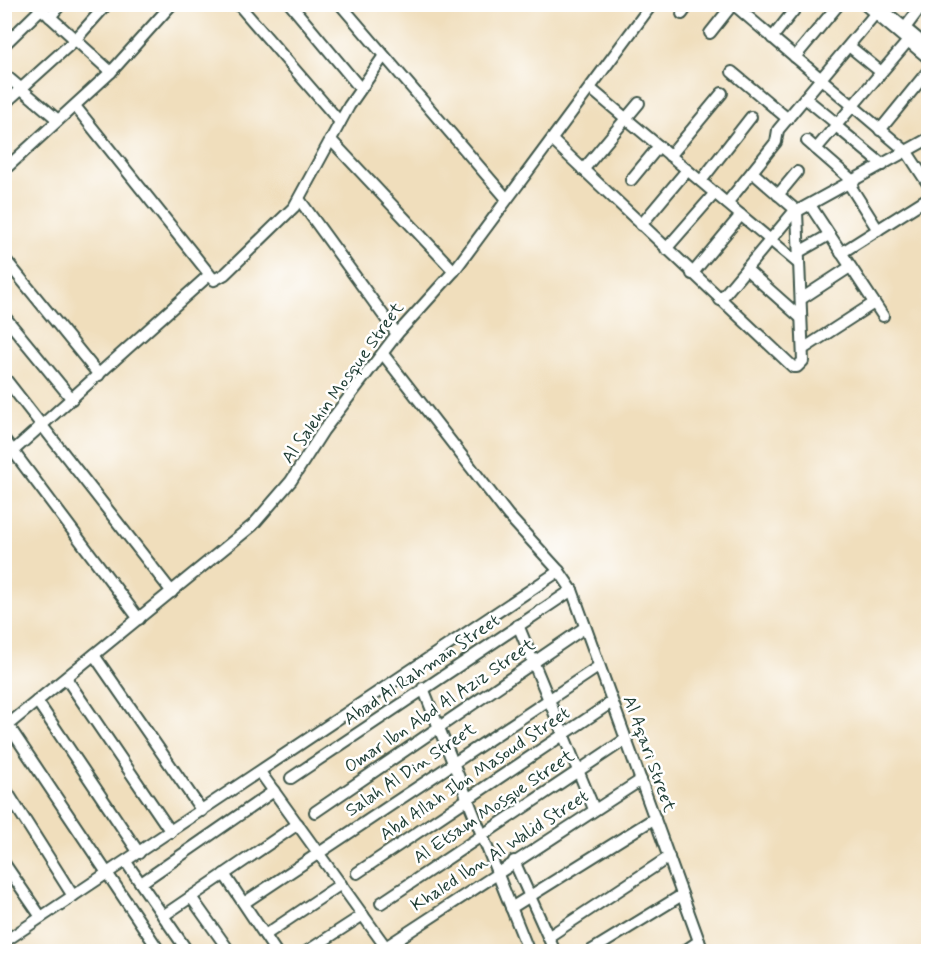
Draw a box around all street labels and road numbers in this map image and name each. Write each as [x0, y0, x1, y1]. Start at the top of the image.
street label: Al Salehin Mosque Street [276, 297, 410, 469]
street label: Abad Al Rahman Street [339, 609, 505, 731]
street label: Omar Ibn Abd Al Aziz Street [340, 633, 540, 779]
street label: Al Aqari Street [617, 692, 681, 816]
street label: Abd Allah Ibn Masoud Street [375, 701, 575, 847]
street label: Salah Al Din Street [341, 717, 481, 823]
street label: Al Etsam Mosque Street [409, 744, 579, 870]
street label: Khaled Ibn Al Walid Street [407, 784, 594, 917]

